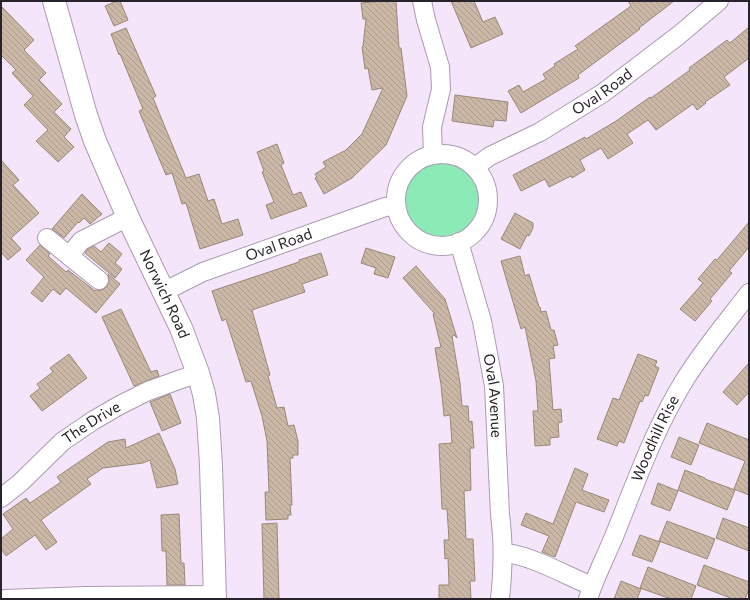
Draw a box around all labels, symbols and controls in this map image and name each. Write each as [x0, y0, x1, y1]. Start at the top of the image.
street label: Oval Road [568, 64, 635, 118]
street label: Oval Road [243, 224, 314, 264]
street label: Norwich Road [137, 246, 194, 340]
street label: Oval Avenue [480, 352, 506, 438]
street label: Woodhill Rise [627, 392, 682, 484]
street label: The Drive [58, 397, 123, 447]

